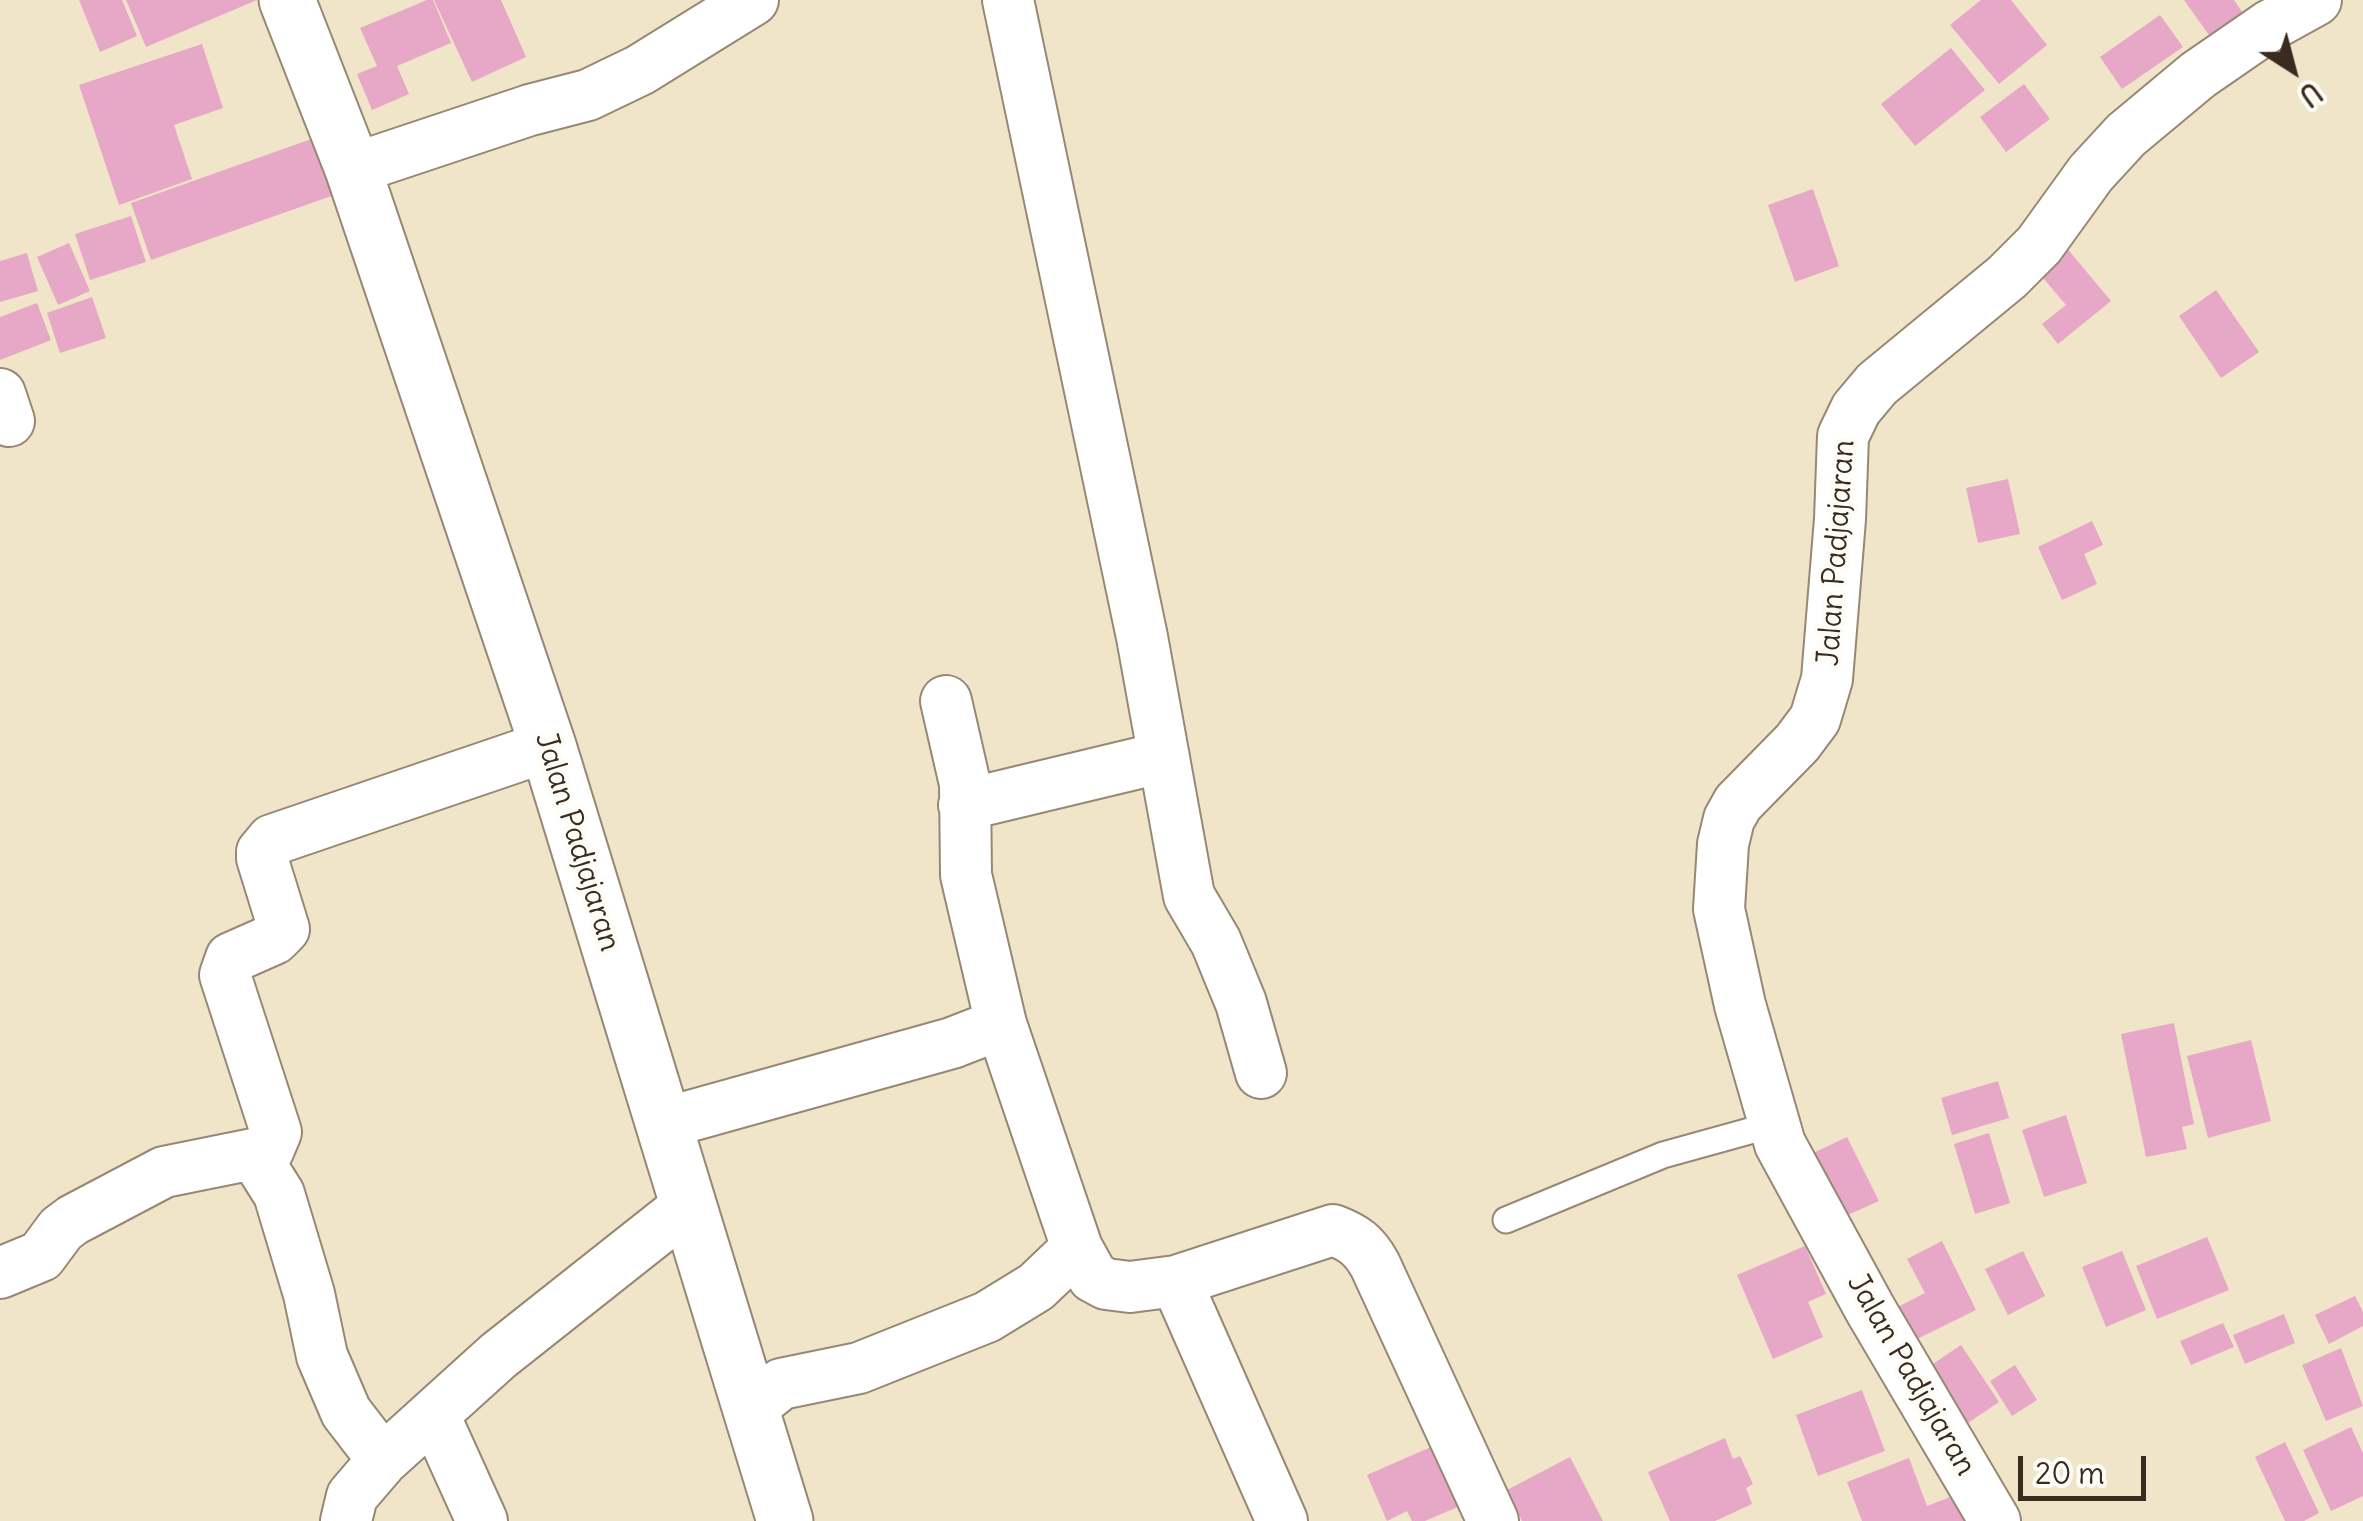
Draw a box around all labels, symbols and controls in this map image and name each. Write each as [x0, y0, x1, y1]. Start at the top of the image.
north arrow [2243, 20, 2343, 120]
text: U [2292, 74, 2329, 114]
street label: Jalan Padjajaran [1811, 439, 1863, 667]
street label: Jalan Padjajaran [527, 728, 627, 956]
street label: Jalan Padjajaran [1839, 1268, 1983, 1482]
scale bar [2023, 1436, 2150, 1498]
text: 20 m [2035, 1454, 2105, 1492]

